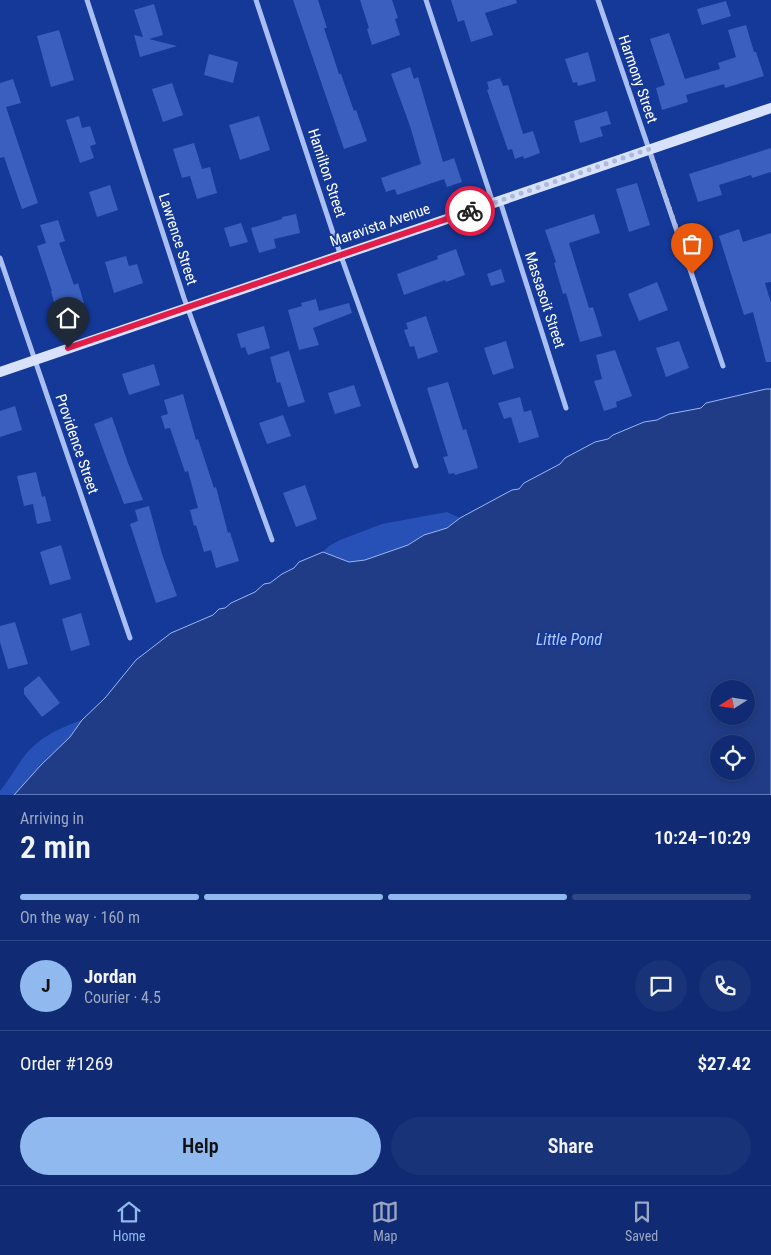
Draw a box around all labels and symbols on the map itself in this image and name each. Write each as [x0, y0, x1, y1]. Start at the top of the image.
street label: Harmony Street [615, 33, 661, 125]
street label: Hamilton Street [304, 126, 350, 220]
courier [445, 186, 495, 236]
street label: Lawrence Street [155, 191, 201, 287]
street label: Maravista Avenue [328, 199, 432, 251]
pin [671, 223, 713, 274]
street label: Massasoit Street [521, 250, 569, 350]
pin [47, 297, 89, 348]
street label: Providence Street [52, 392, 102, 496]
water label: Little Pond [536, 630, 602, 649]
north arrow [710, 680, 755, 725]

